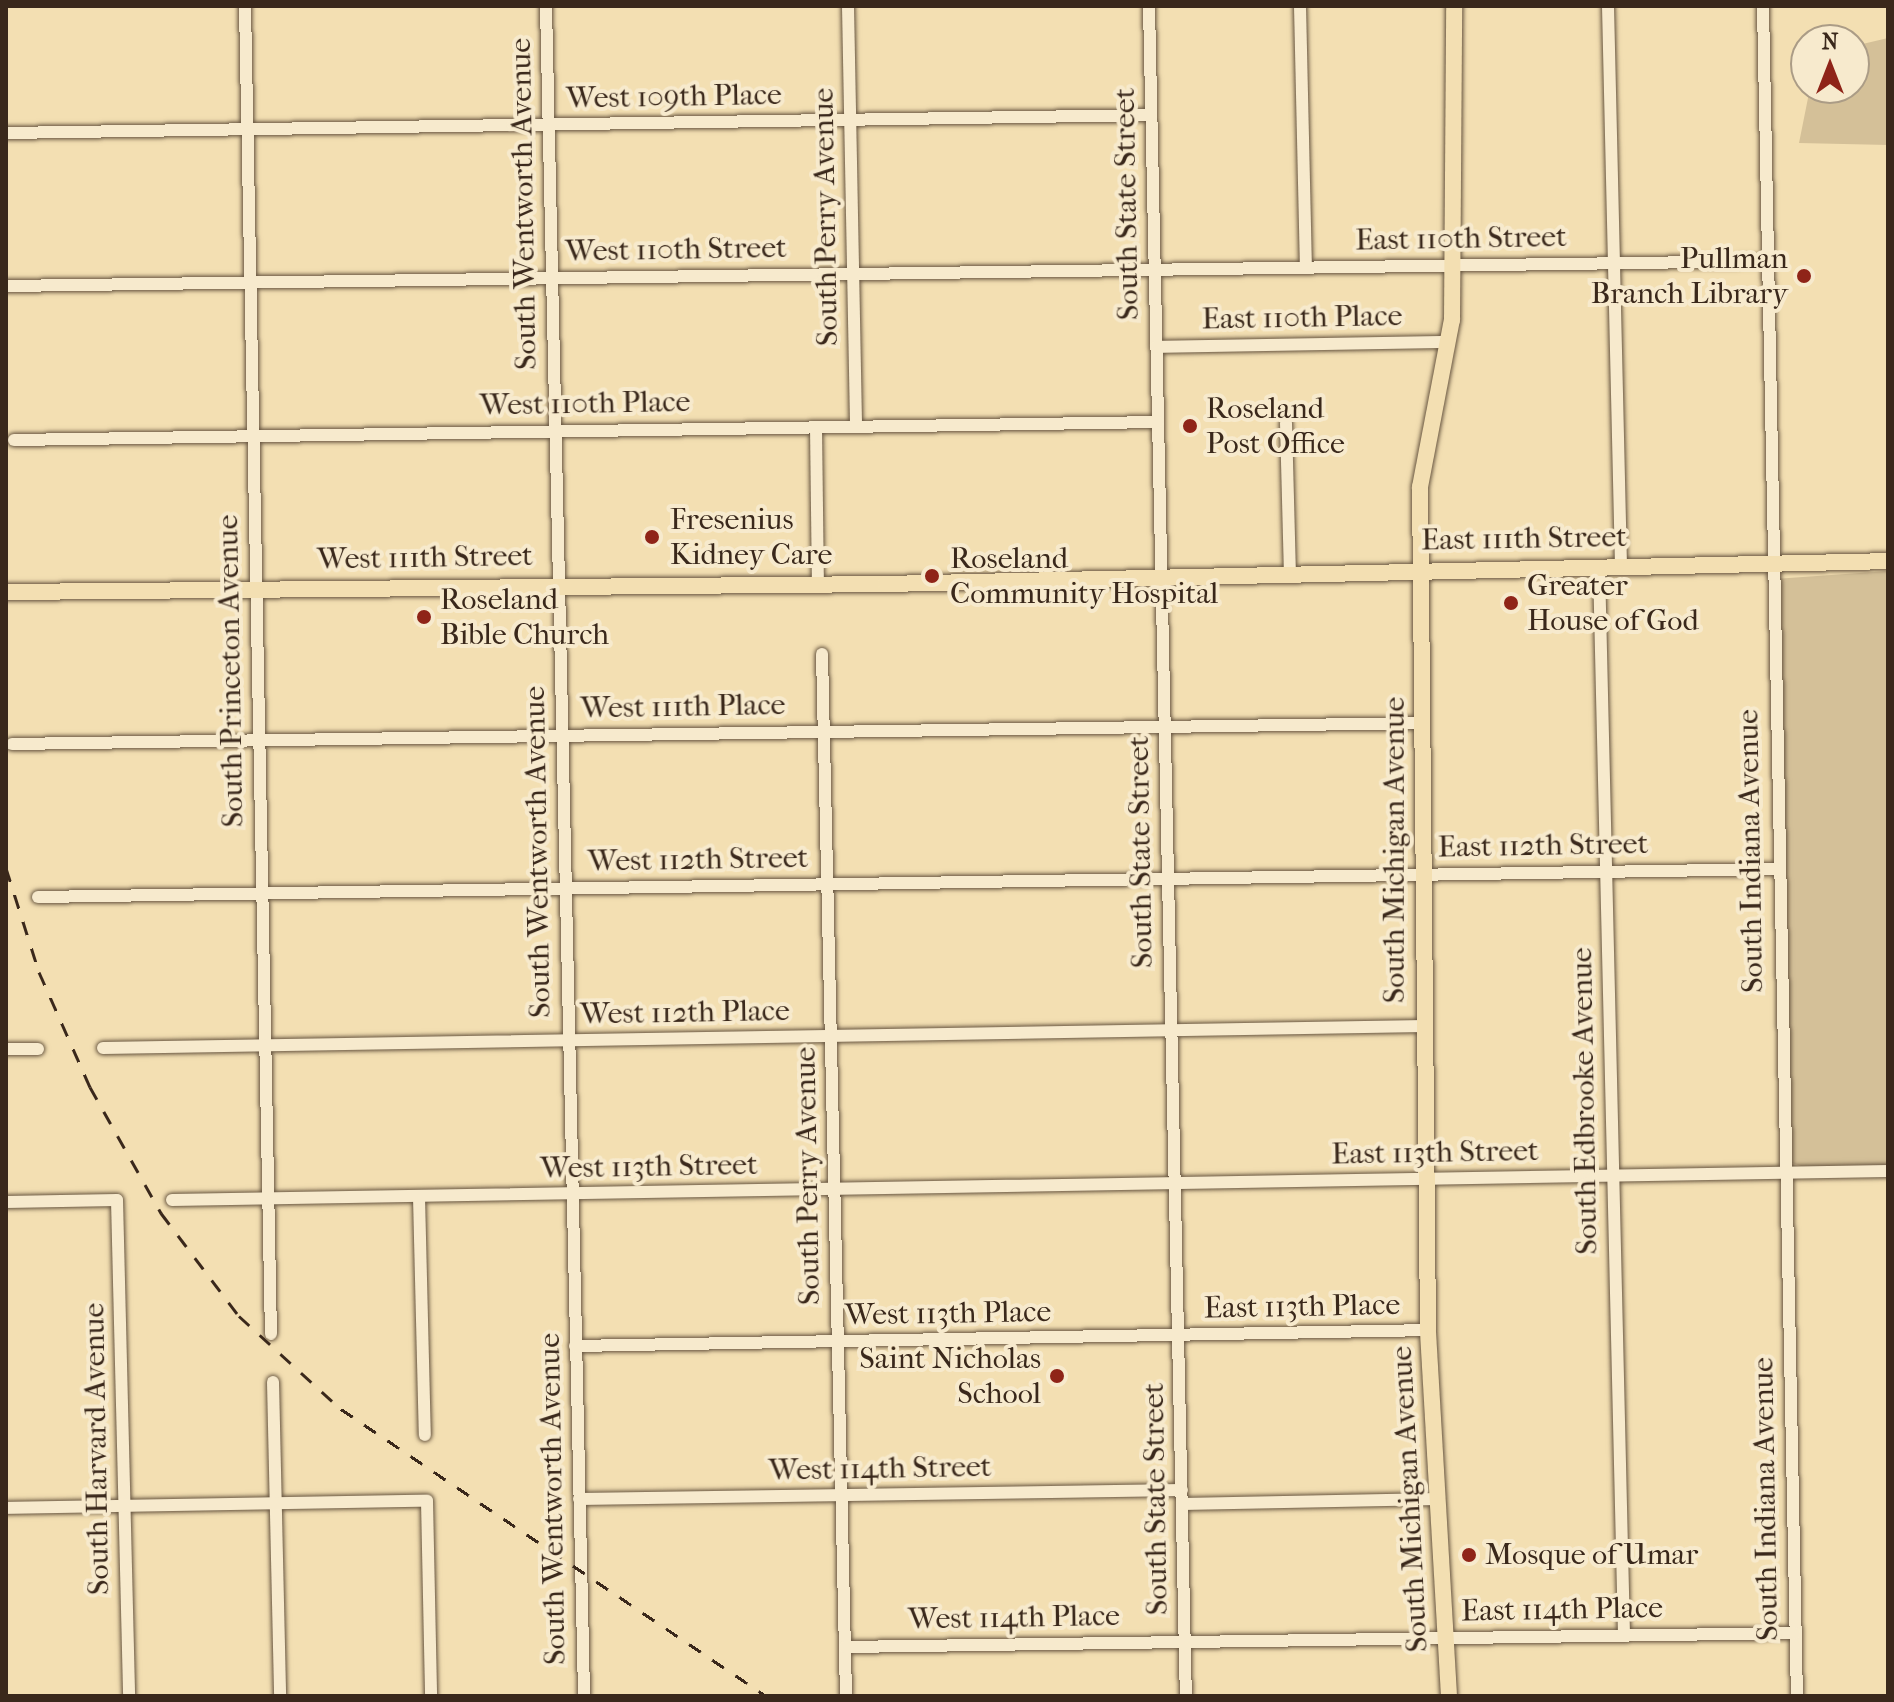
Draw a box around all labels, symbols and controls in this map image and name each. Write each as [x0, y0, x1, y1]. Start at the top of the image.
north arrow [1790, 24, 1870, 104]
text: N [1822, 29, 1838, 55]
street label: South Wentworth Avenue [503, 38, 545, 370]
street label: West 109th Place [566, 77, 782, 117]
street label: South State Street [1107, 87, 1147, 321]
street label: South Perry Avenue [806, 88, 846, 346]
street label: East 110th Street [1355, 219, 1567, 259]
street label: West 110th Street [565, 230, 787, 270]
place label: Pullman Branch Library [1591, 241, 1788, 312]
marker: Pullman Branch Library [1795, 267, 1813, 285]
street label: East 110th Place [1201, 298, 1403, 338]
street label: West 110th Place [479, 384, 691, 424]
place label: Roseland Post Office [1206, 391, 1345, 462]
marker: Roseland Post Office [1181, 417, 1199, 435]
place label: Fresenius Kidney Care [670, 502, 832, 572]
street label: South Princeton Avenue [210, 514, 252, 828]
street label: East 111th Street [1421, 519, 1627, 559]
marker: Fresenius Kidney Care [641, 526, 663, 548]
street label: West 111th Street [317, 538, 533, 578]
place label: Roseland Community Hospital [950, 541, 1218, 612]
marker: Roseland Community Hospital [921, 565, 943, 587]
place label: Greater House of God [1527, 568, 1699, 638]
place label: Roseland Bible Church [440, 582, 609, 652]
marker: Greater House of God [1502, 594, 1520, 612]
marker: Roseland Bible Church [415, 608, 433, 626]
street label: South Wentworth Avenue [517, 686, 559, 1018]
street label: West 111th Place [580, 687, 786, 727]
street label: South Michigan Avenue [1377, 697, 1413, 1003]
street label: South Indiana Avenue [1731, 709, 1771, 993]
street label: South State Street [1121, 735, 1161, 969]
street label: East 112th Street [1438, 826, 1648, 866]
street label: West 112th Street [587, 840, 809, 880]
street label: South Edbrooke Avenue [1564, 947, 1606, 1255]
street label: West 112th Place [580, 993, 790, 1033]
street label: South Perry Avenue [788, 1047, 828, 1305]
street label: East 113th Street [1331, 1133, 1539, 1173]
street label: West 113th Street [540, 1147, 758, 1187]
street label: East 113th Place [1203, 1287, 1401, 1327]
street label: West 113th Place [844, 1294, 1052, 1334]
street label: South Harvard Avenue [76, 1303, 118, 1595]
street label: South Wentworth Avenue [532, 1333, 574, 1665]
place label: Saint Nicholas School [859, 1341, 1041, 1412]
street label: South Michigan Avenue [1384, 1345, 1436, 1653]
street label: South Indiana Avenue [1746, 1357, 1786, 1641]
marker: Saint Nicholas School [1048, 1367, 1066, 1385]
street label: South State Street [1136, 1382, 1176, 1616]
street label: West 114th Street [768, 1449, 992, 1489]
place label: Mosque of Umar [1485, 1537, 1698, 1573]
marker: Mosque of Umar [1460, 1546, 1478, 1564]
street label: East 114th Place [1461, 1590, 1663, 1630]
street label: West 114th Place [908, 1598, 1120, 1638]

